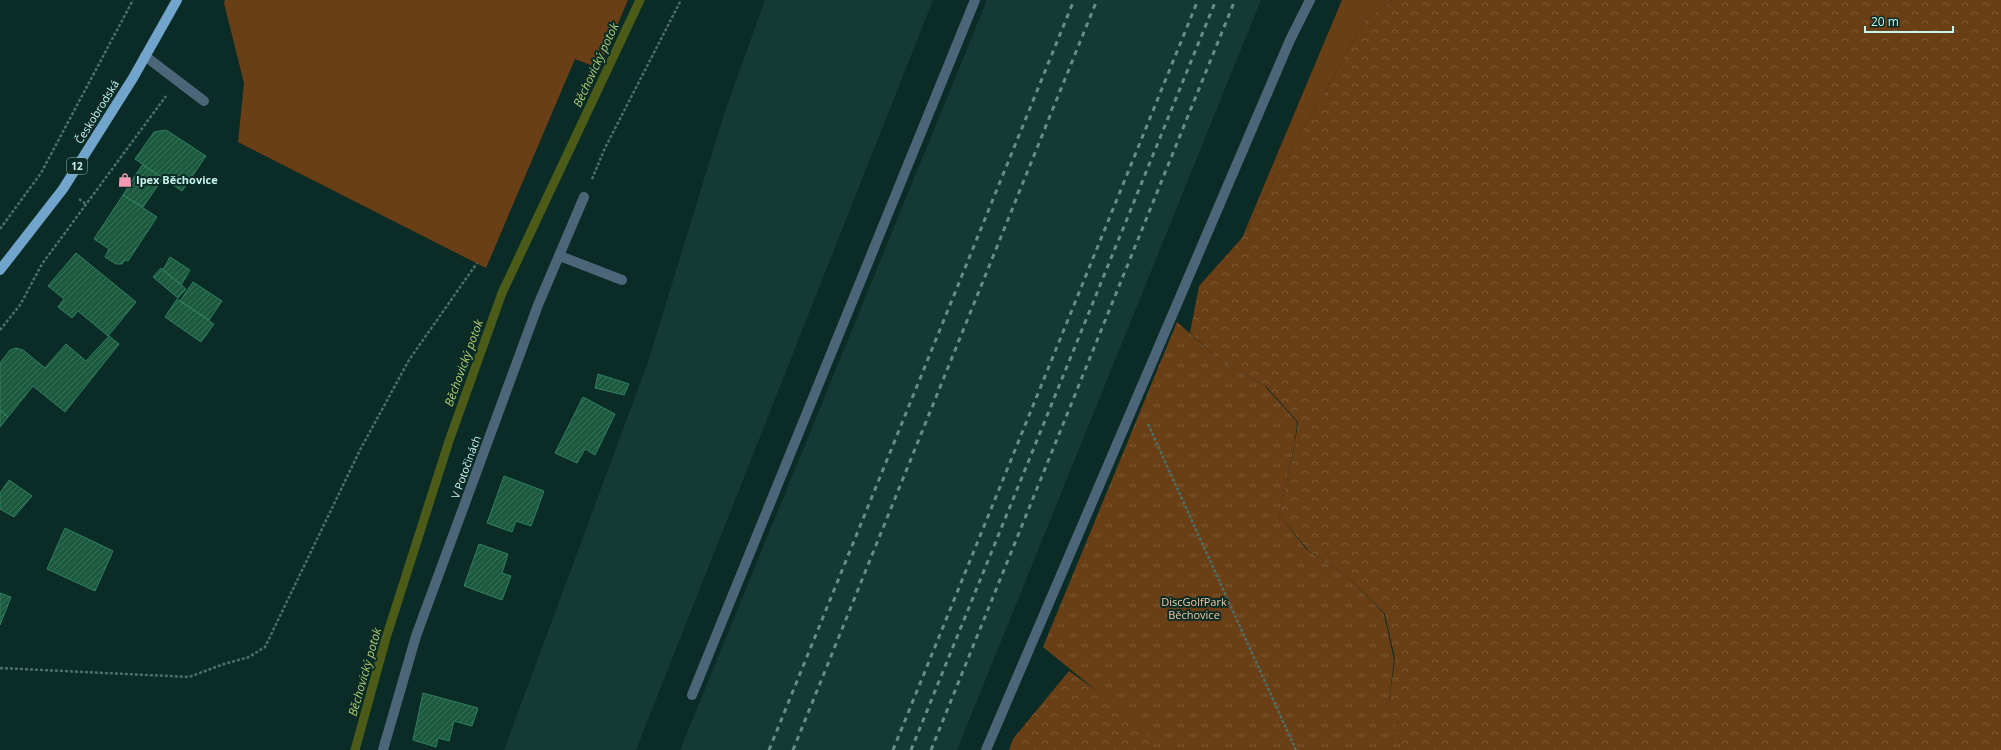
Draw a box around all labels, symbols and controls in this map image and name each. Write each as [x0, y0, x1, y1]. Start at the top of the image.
scale bar [1865, 8, 1953, 34]
text: 20 m [1871, 13, 1899, 30]
water label: Běchovický potok [569, 19, 623, 110]
street label: Českobrodská [71, 77, 122, 146]
road number: 12 [67, 158, 87, 174]
shop icon: Ipex Běchovice [117, 172, 133, 188]
place label: Ipex Běchovice [136, 172, 218, 187]
water label: Běchovický potok [440, 316, 487, 409]
street label: V Potočinách [447, 433, 484, 500]
park label: DiscGolfPark Běchovice [1161, 594, 1227, 622]
water label: Běchovický potok [344, 625, 386, 718]

